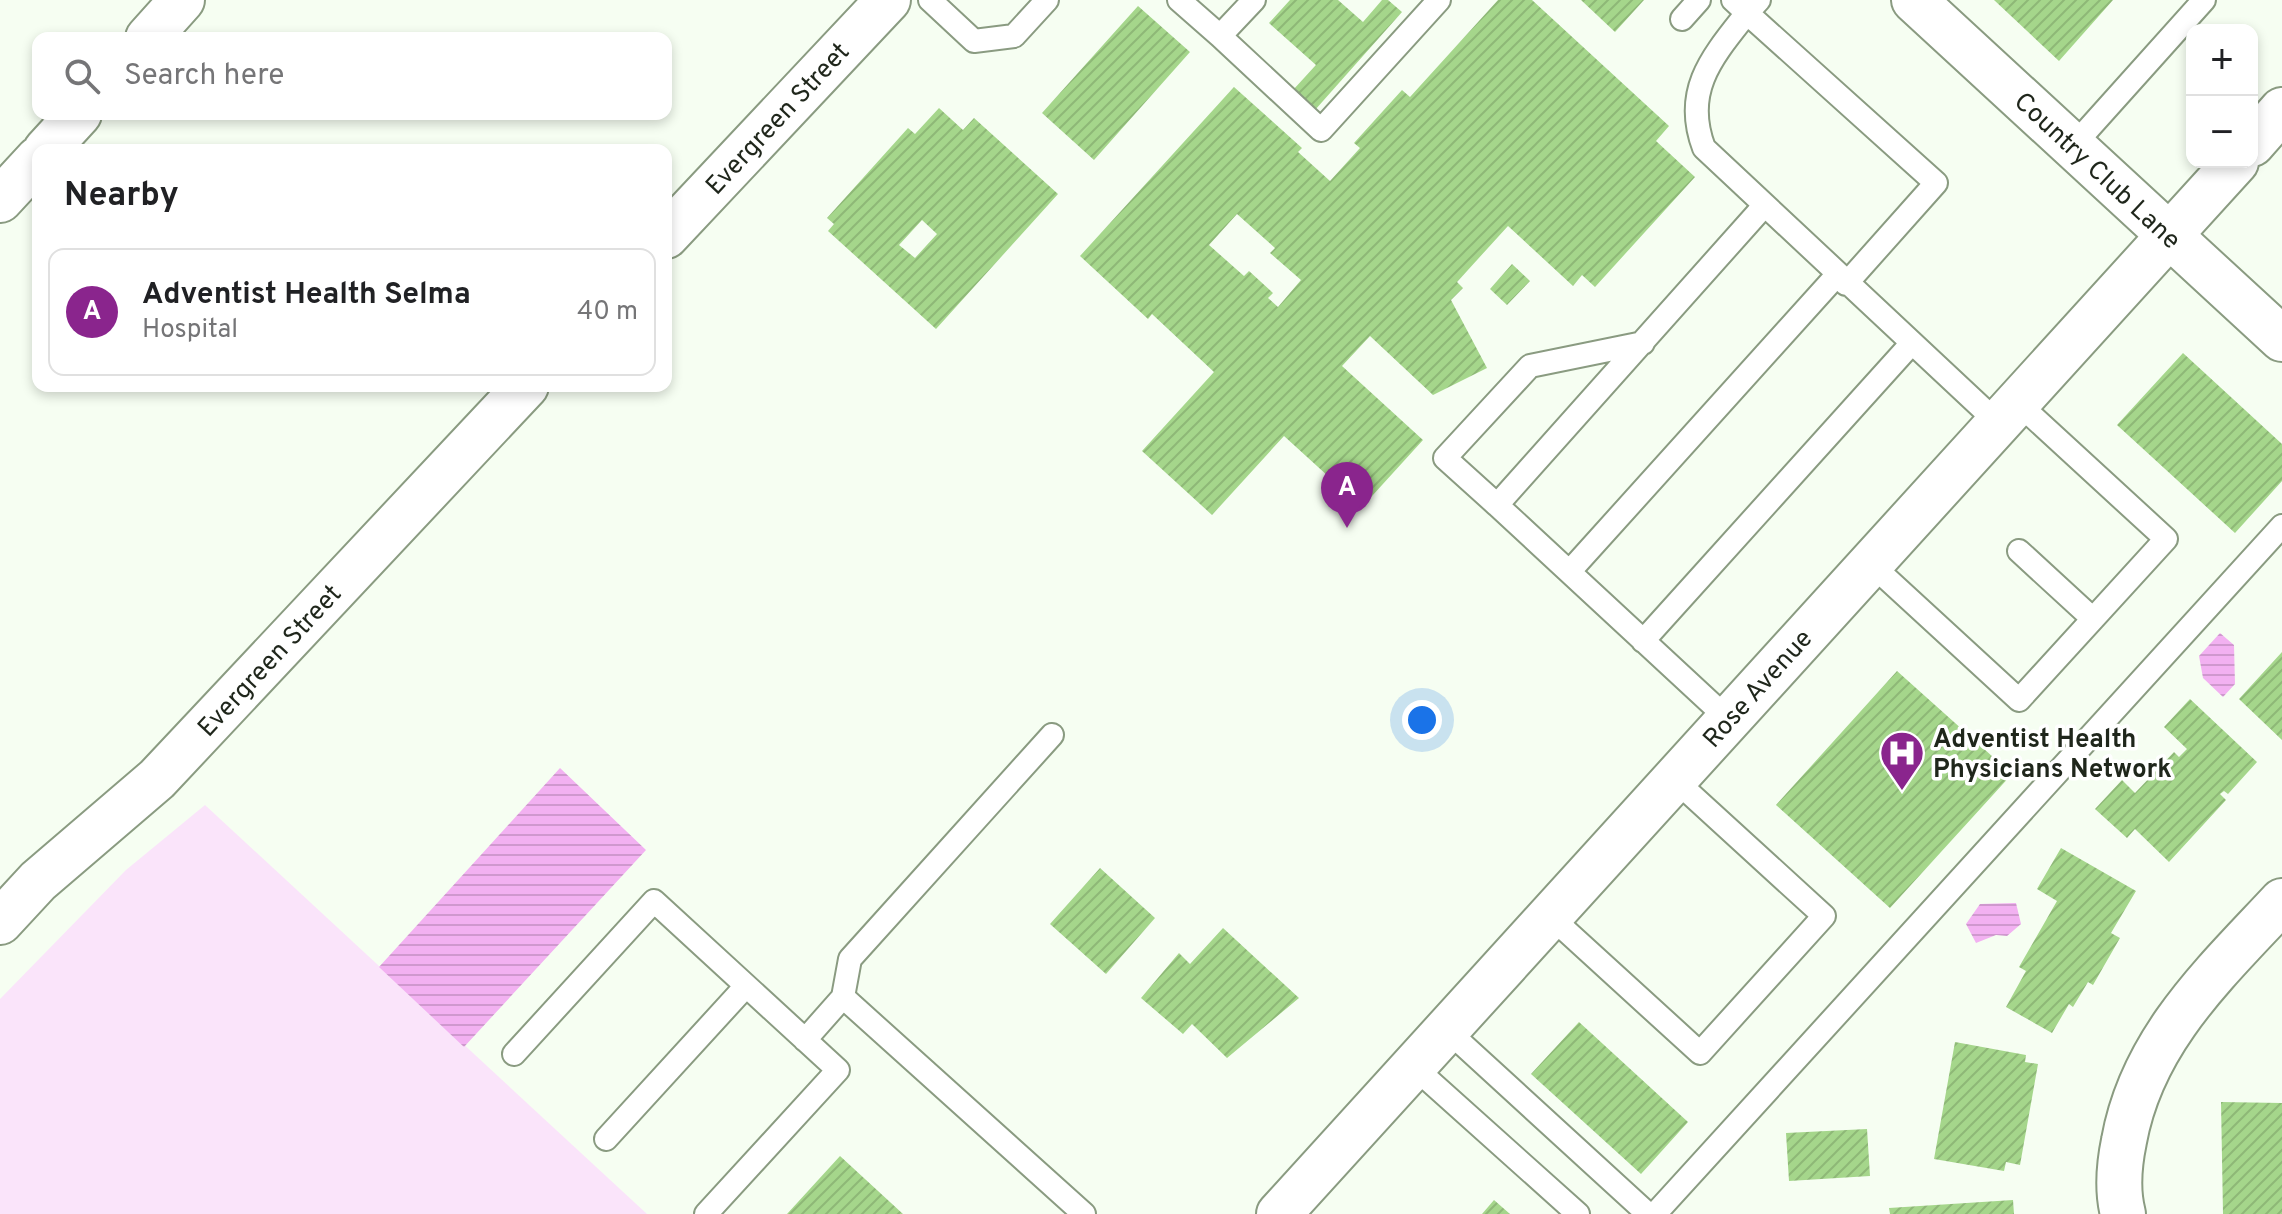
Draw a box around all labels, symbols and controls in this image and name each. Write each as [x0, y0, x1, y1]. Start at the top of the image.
map controls [2186, 24, 2258, 168]
button: + [2186, 24, 2258, 96]
search box [32, 32, 672, 120]
street label: Evergreen Street [700, 37, 858, 203]
icon: search [60, 54, 104, 98]
text: Search here [124, 58, 284, 95]
street label: Country Club Lane [2006, 86, 2187, 258]
button: − [2186, 96, 2258, 168]
text: Nearby [64, 175, 179, 218]
text: Adventist Health Selma [142, 277, 471, 314]
text: A [83, 296, 101, 329]
text: 40 m [577, 296, 638, 329]
text: Hospital [142, 314, 238, 347]
pin: A [1321, 462, 1373, 528]
street label: Evergreen Street [192, 579, 350, 745]
street label: Rose Avenue [1697, 623, 1821, 756]
your location [1402, 700, 1442, 740]
place label: Adventist Health Physicians Network [1933, 724, 2172, 787]
hospital icon: Adventist Health Physicians Network [1878, 729, 1926, 792]

